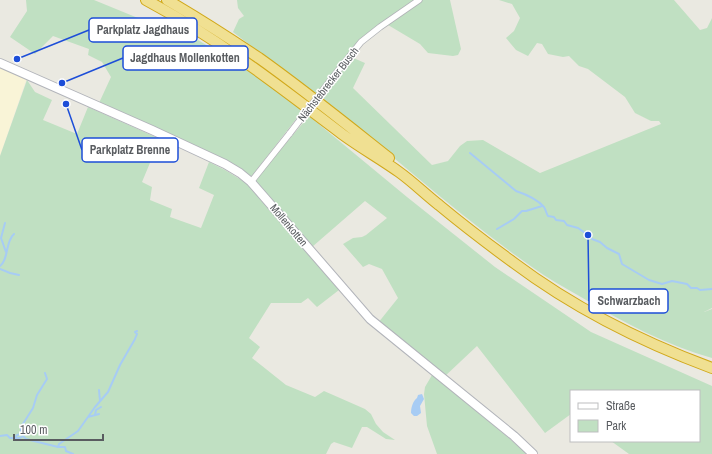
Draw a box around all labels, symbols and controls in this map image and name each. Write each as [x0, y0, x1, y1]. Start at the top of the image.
callout: Parkplatz Jagdhaus [89, 18, 197, 42]
text: Parkplatz Jagdhaus [97, 22, 190, 38]
street label: Nächstebrecker Busch [295, 44, 361, 124]
callout: Jagdhaus Mollenkotten [123, 46, 248, 70]
text: Jagdhaus Mollenkotten [130, 50, 240, 66]
callout: Parkplatz Brenne [82, 138, 178, 162]
text: Parkplatz Brenne [90, 142, 171, 158]
street label: Mollenkotten [267, 201, 311, 249]
callout: Schwarzbach [589, 289, 668, 313]
text: Schwarzbach [598, 293, 660, 309]
legend [570, 390, 700, 442]
text: Straße [606, 398, 636, 414]
scale bar [14, 416, 103, 442]
text: Park [606, 418, 626, 434]
text: 100 m [20, 422, 47, 438]

